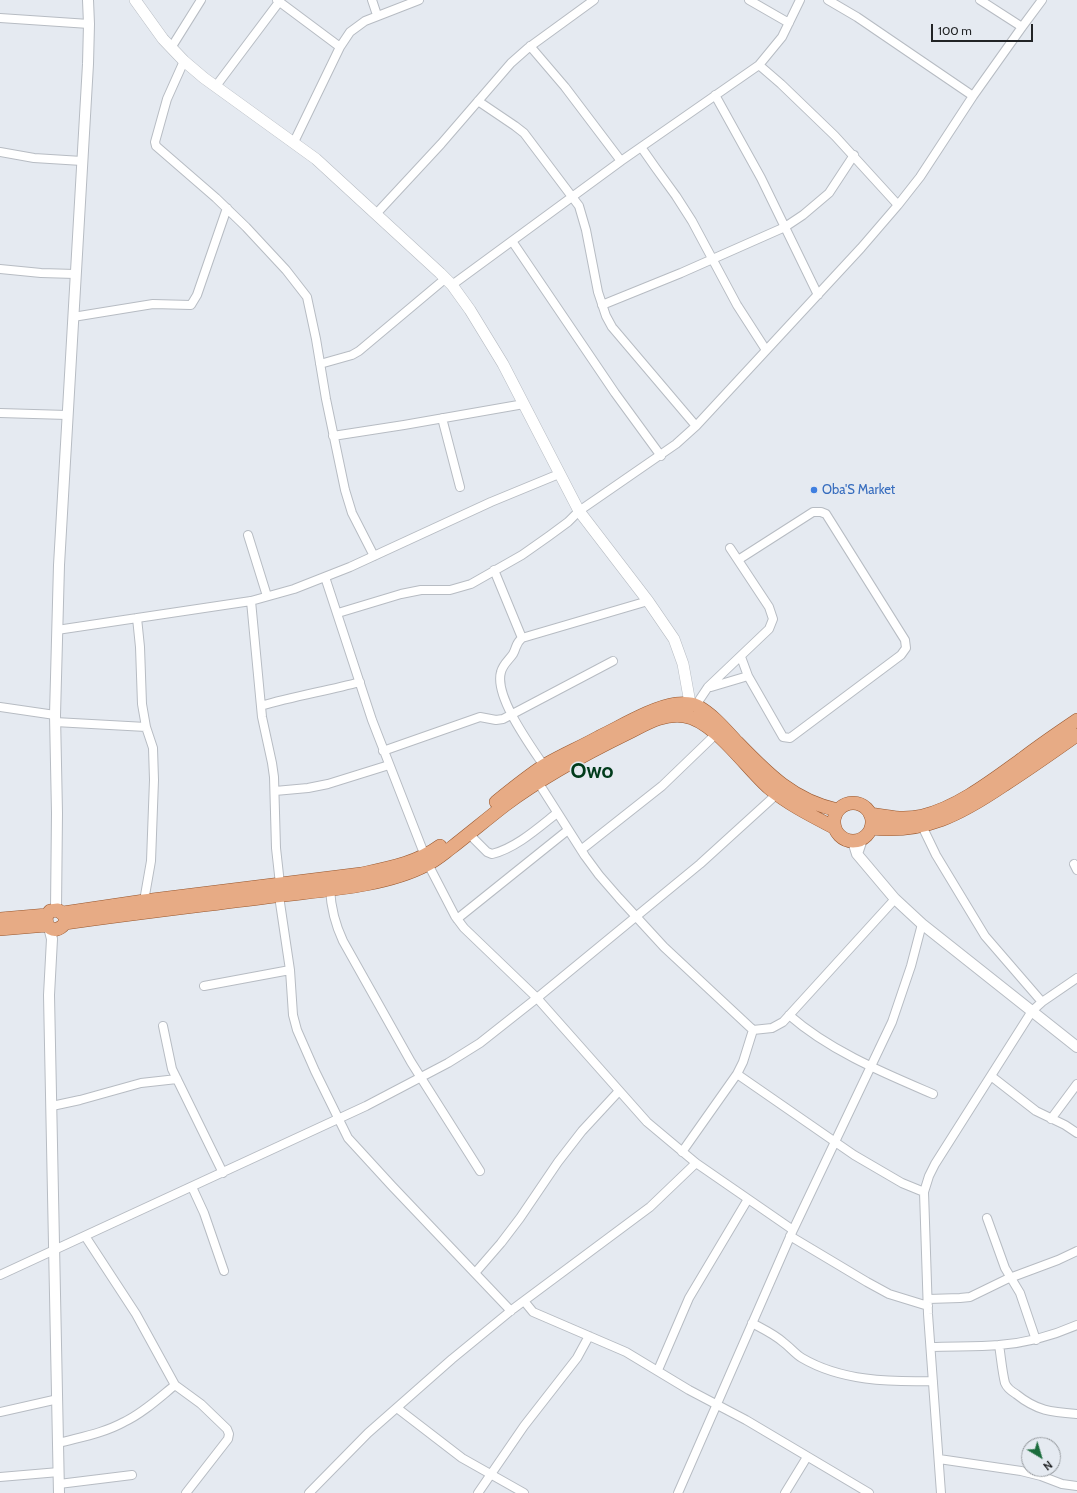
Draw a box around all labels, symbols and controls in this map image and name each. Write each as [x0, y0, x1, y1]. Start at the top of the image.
scale bar [933, 16, 1035, 42]
text: 100 m [938, 23, 972, 38]
place label: Oba'S Market [822, 482, 895, 498]
marker: Oba'S Market [809, 485, 819, 495]
district label: Owo [570, 759, 614, 785]
north arrow [1021, 1437, 1061, 1477]
text: N [1040, 1458, 1055, 1474]

